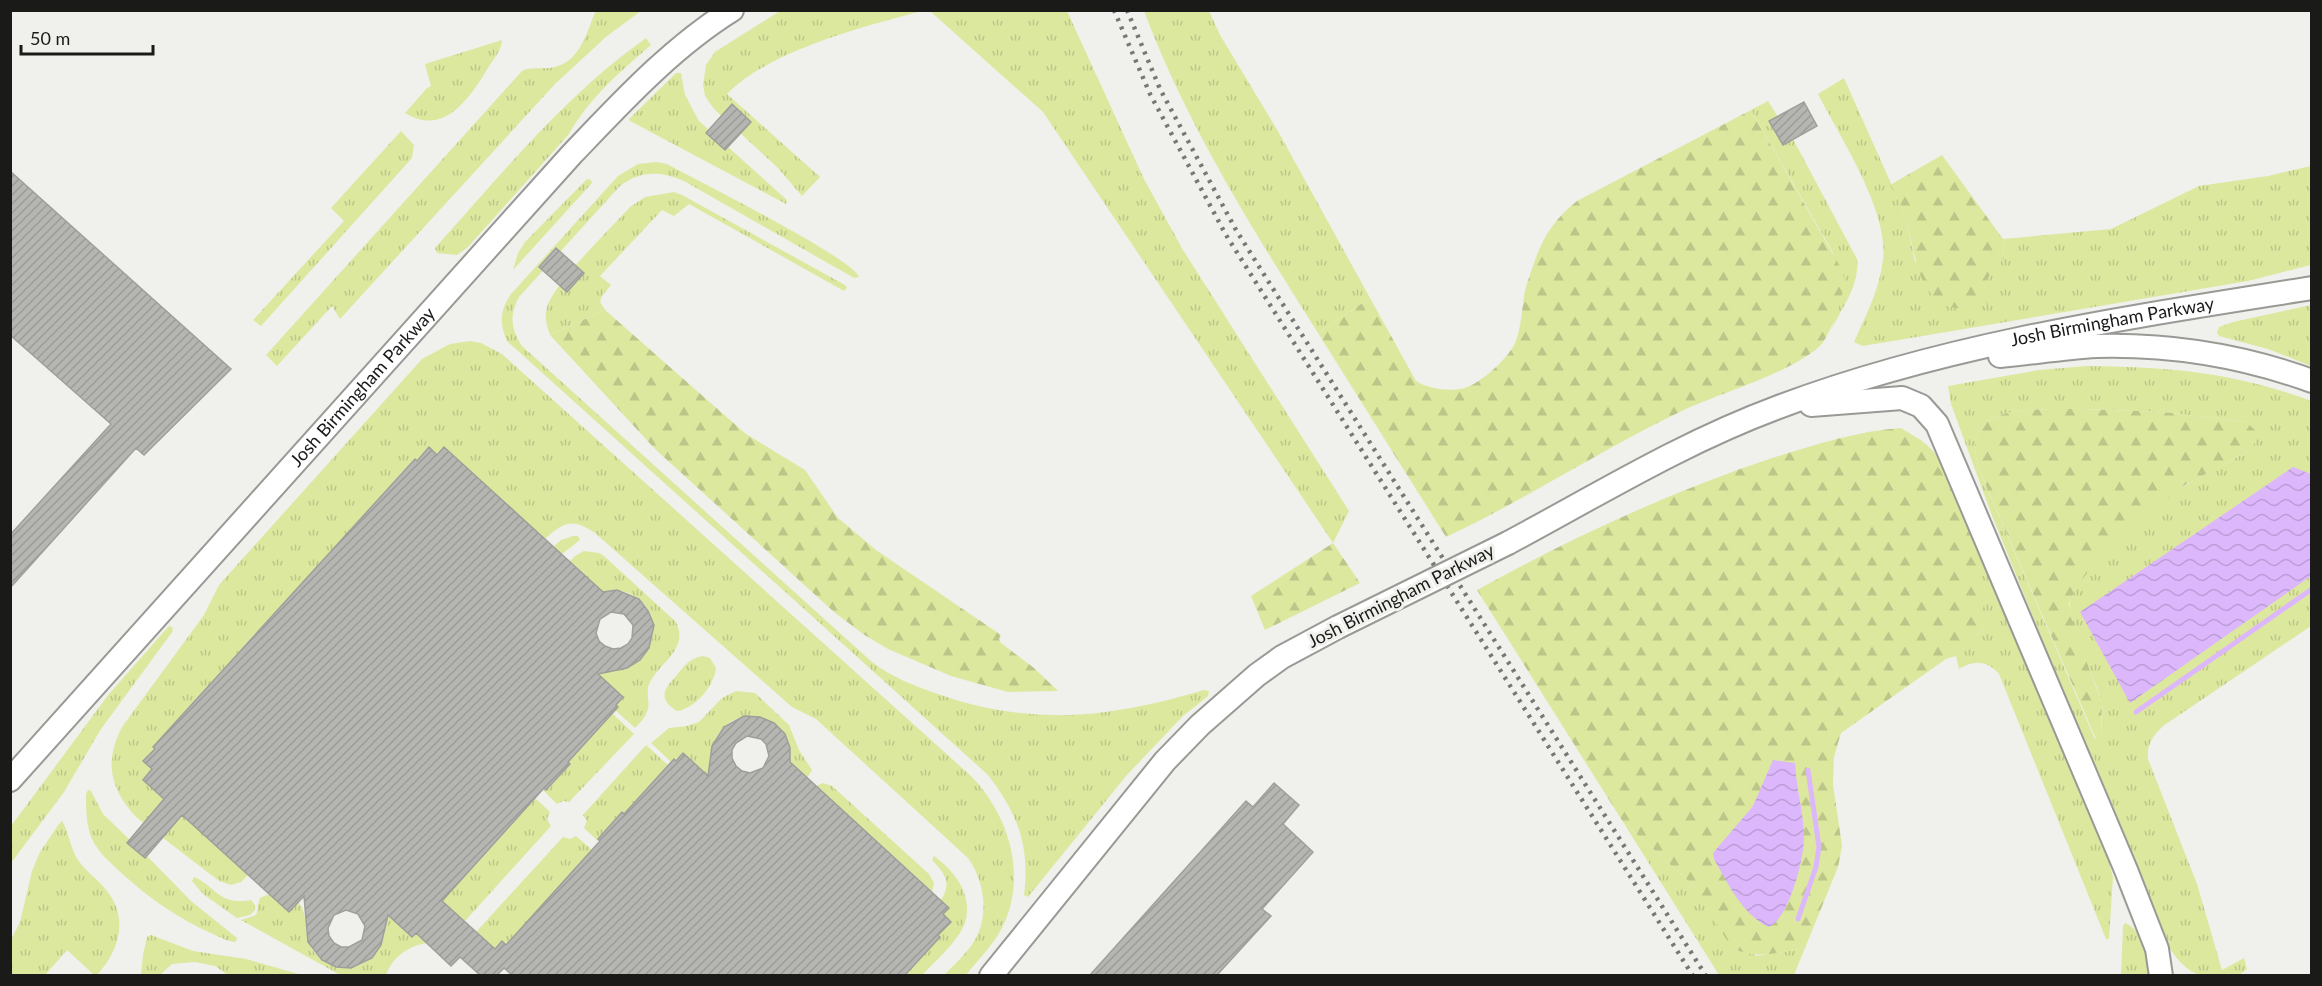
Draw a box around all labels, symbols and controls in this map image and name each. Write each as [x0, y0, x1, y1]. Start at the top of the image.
scale bar [21, 18, 153, 56]
text: 50 m [30, 27, 70, 49]
street label: Josh Birmingham Parkway [2008, 292, 2216, 350]
street label: Josh Birmingham Parkway [285, 302, 440, 471]
street label: Josh Birmingham Parkway [1304, 538, 1498, 652]

